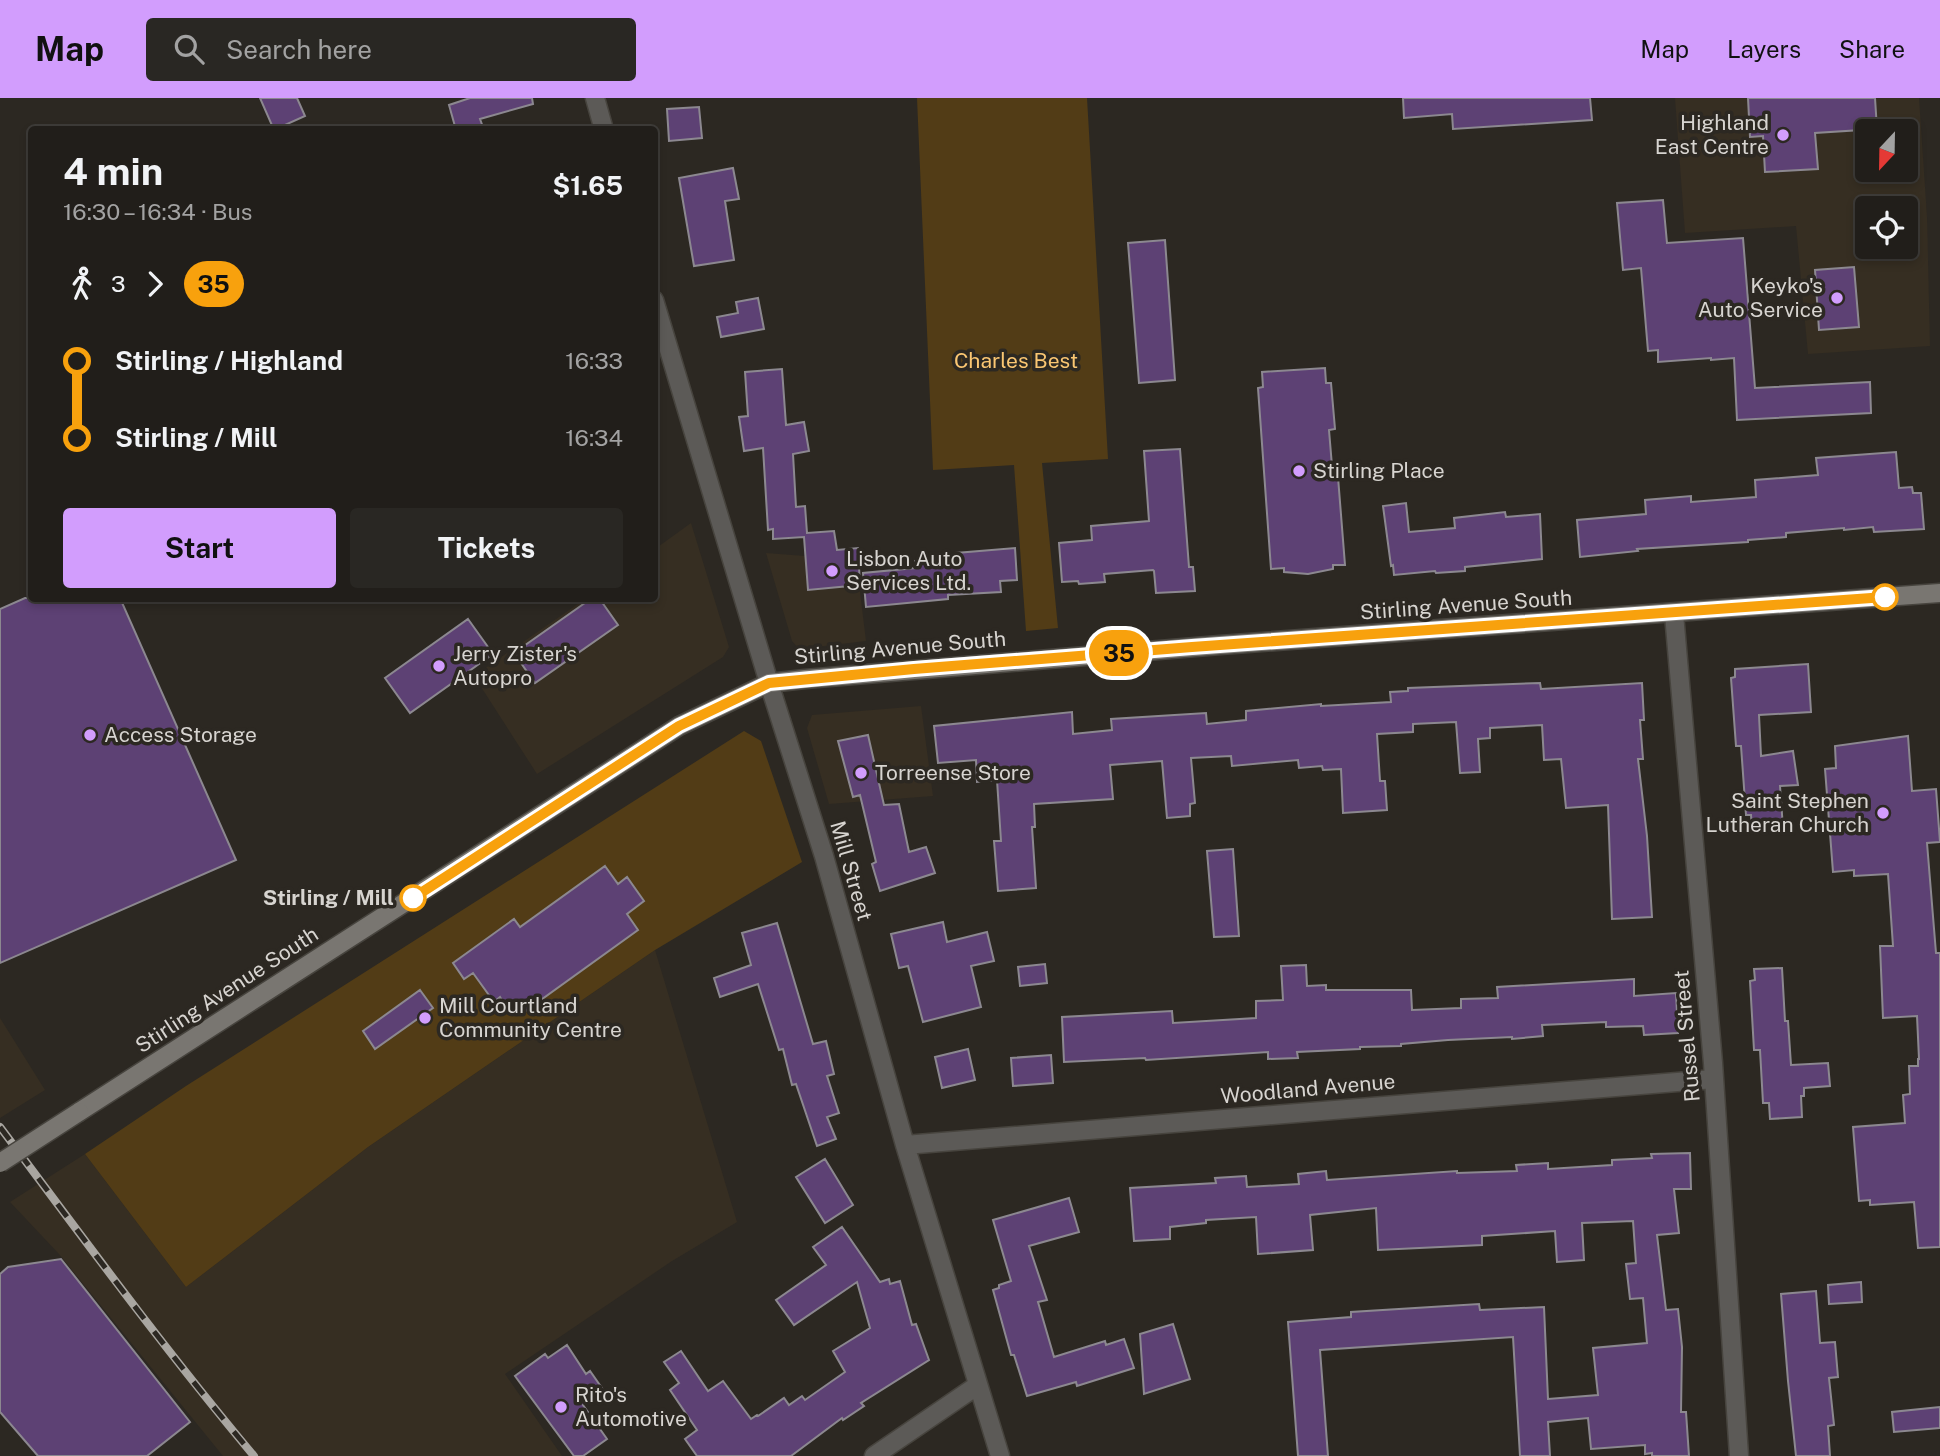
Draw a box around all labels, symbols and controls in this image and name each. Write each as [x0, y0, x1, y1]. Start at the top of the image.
search box [146, 18, 636, 81]
text: Map [35, 30, 104, 68]
icon: search [170, 30, 208, 68]
text: Search here [226, 34, 372, 65]
text: Map [1640, 35, 1689, 63]
text: Layers [1727, 35, 1801, 63]
text: Share [1839, 35, 1905, 63]
place label: Highland East Centre [1655, 110, 1769, 159]
north arrow [1855, 119, 1918, 182]
map controls [1855, 119, 1918, 259]
marker: Highland East Centre [1775, 127, 1791, 143]
text: 4 min [63, 149, 163, 194]
text: $1.65 [552, 170, 623, 201]
button: locate [1855, 196, 1918, 259]
text: 16:30 – 16:34 · Bus [63, 198, 252, 225]
icon: walk [63, 265, 101, 303]
icon: forward [136, 265, 174, 303]
text: 3 [111, 270, 126, 297]
text: 35 [198, 270, 230, 298]
place label: Keyko's Auto Service [1698, 273, 1823, 322]
marker: Keyko's Auto Service [1829, 290, 1845, 306]
text: Stirling / Highland [115, 345, 343, 376]
text: 16:33 [565, 347, 623, 374]
park label: Charles Best [954, 348, 1078, 373]
text: Stirling / Mill [115, 422, 278, 453]
text: 16:34 [565, 424, 623, 451]
place label: Stirling Place [1313, 458, 1445, 483]
marker: Stirling Place [1291, 463, 1307, 479]
button: Start [63, 508, 336, 588]
button: Tickets [350, 508, 623, 588]
place label: Lisbon Auto Services Ltd. [846, 546, 971, 595]
marker: Lisbon Auto Services Ltd. [824, 563, 840, 579]
unlabelled marker [1872, 584, 1898, 610]
street label: Stirling Avenue South [1359, 585, 1573, 624]
street label: Stirling Avenue South [793, 626, 1007, 669]
line badge: 35 [1088, 630, 1150, 676]
text: 35 [1103, 639, 1135, 667]
place label: Jerry Zister's Autopro [453, 641, 577, 690]
marker: Jerry Zister's Autopro [431, 658, 447, 674]
place label: Access Storage [104, 722, 257, 747]
marker: Access Storage [82, 727, 98, 743]
place label: Torreense Store [875, 760, 1031, 785]
marker: Torreense Store [853, 765, 869, 781]
place label: Saint Stephen Lutheran Church [1705, 788, 1869, 837]
marker: Saint Stephen Lutheran Church [1875, 805, 1891, 821]
street label: Mill Street [825, 818, 878, 924]
place label: Stirling / Mill [263, 885, 394, 910]
marker: Stirling / Mill [400, 885, 426, 911]
street label: Stirling Avenue South [131, 921, 323, 1058]
street label: Russel Street [1668, 969, 1705, 1103]
place label: Mill Courtland Community Centre [439, 993, 622, 1042]
marker: Mill Courtland Community Centre [417, 1010, 433, 1026]
street label: Woodland Avenue [1220, 1068, 1396, 1109]
place label: Rito's Automotive [575, 1382, 687, 1431]
marker: Rito's Automotive [553, 1399, 569, 1415]

